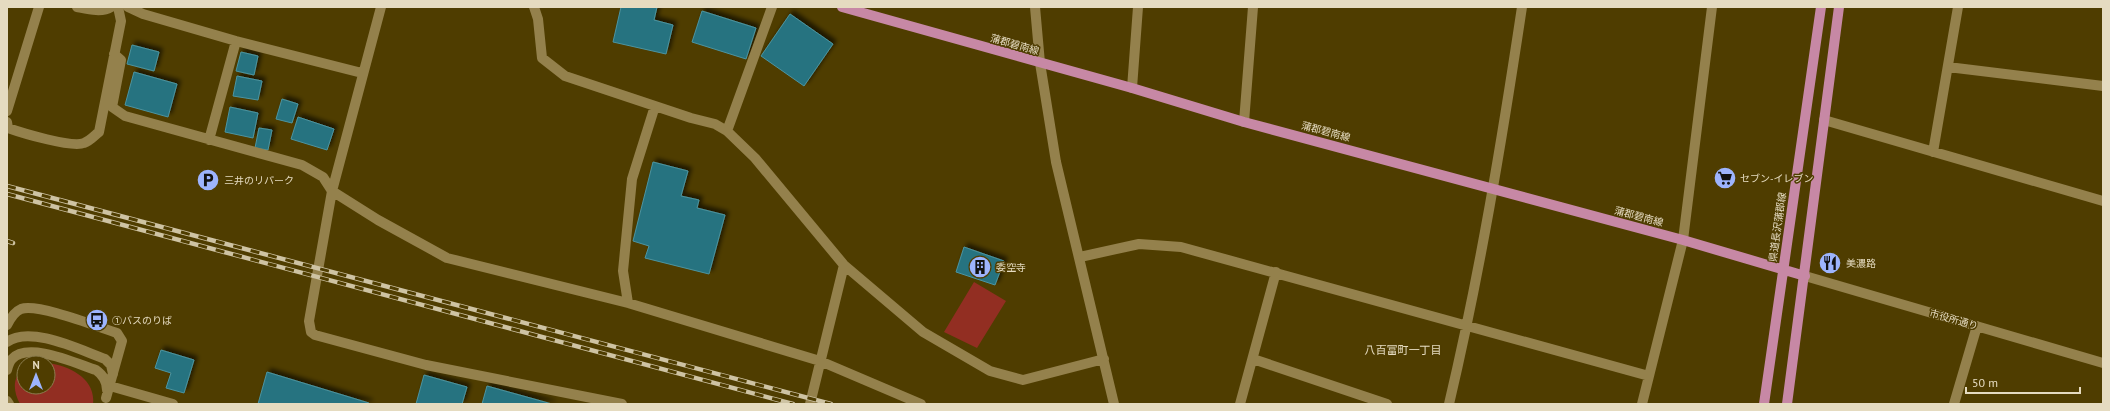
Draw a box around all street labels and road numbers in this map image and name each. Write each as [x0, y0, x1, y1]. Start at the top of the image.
street label: 蒲郡碧南線 [989, 31, 1041, 58]
street label: 蒲郡碧南線 [1300, 119, 1352, 144]
street label: 県道長沢蒲郡線 [1766, 192, 1789, 263]
street label: 蒲郡碧南線 [1613, 204, 1665, 229]
street label: 市役所通り [1928, 306, 1980, 333]

